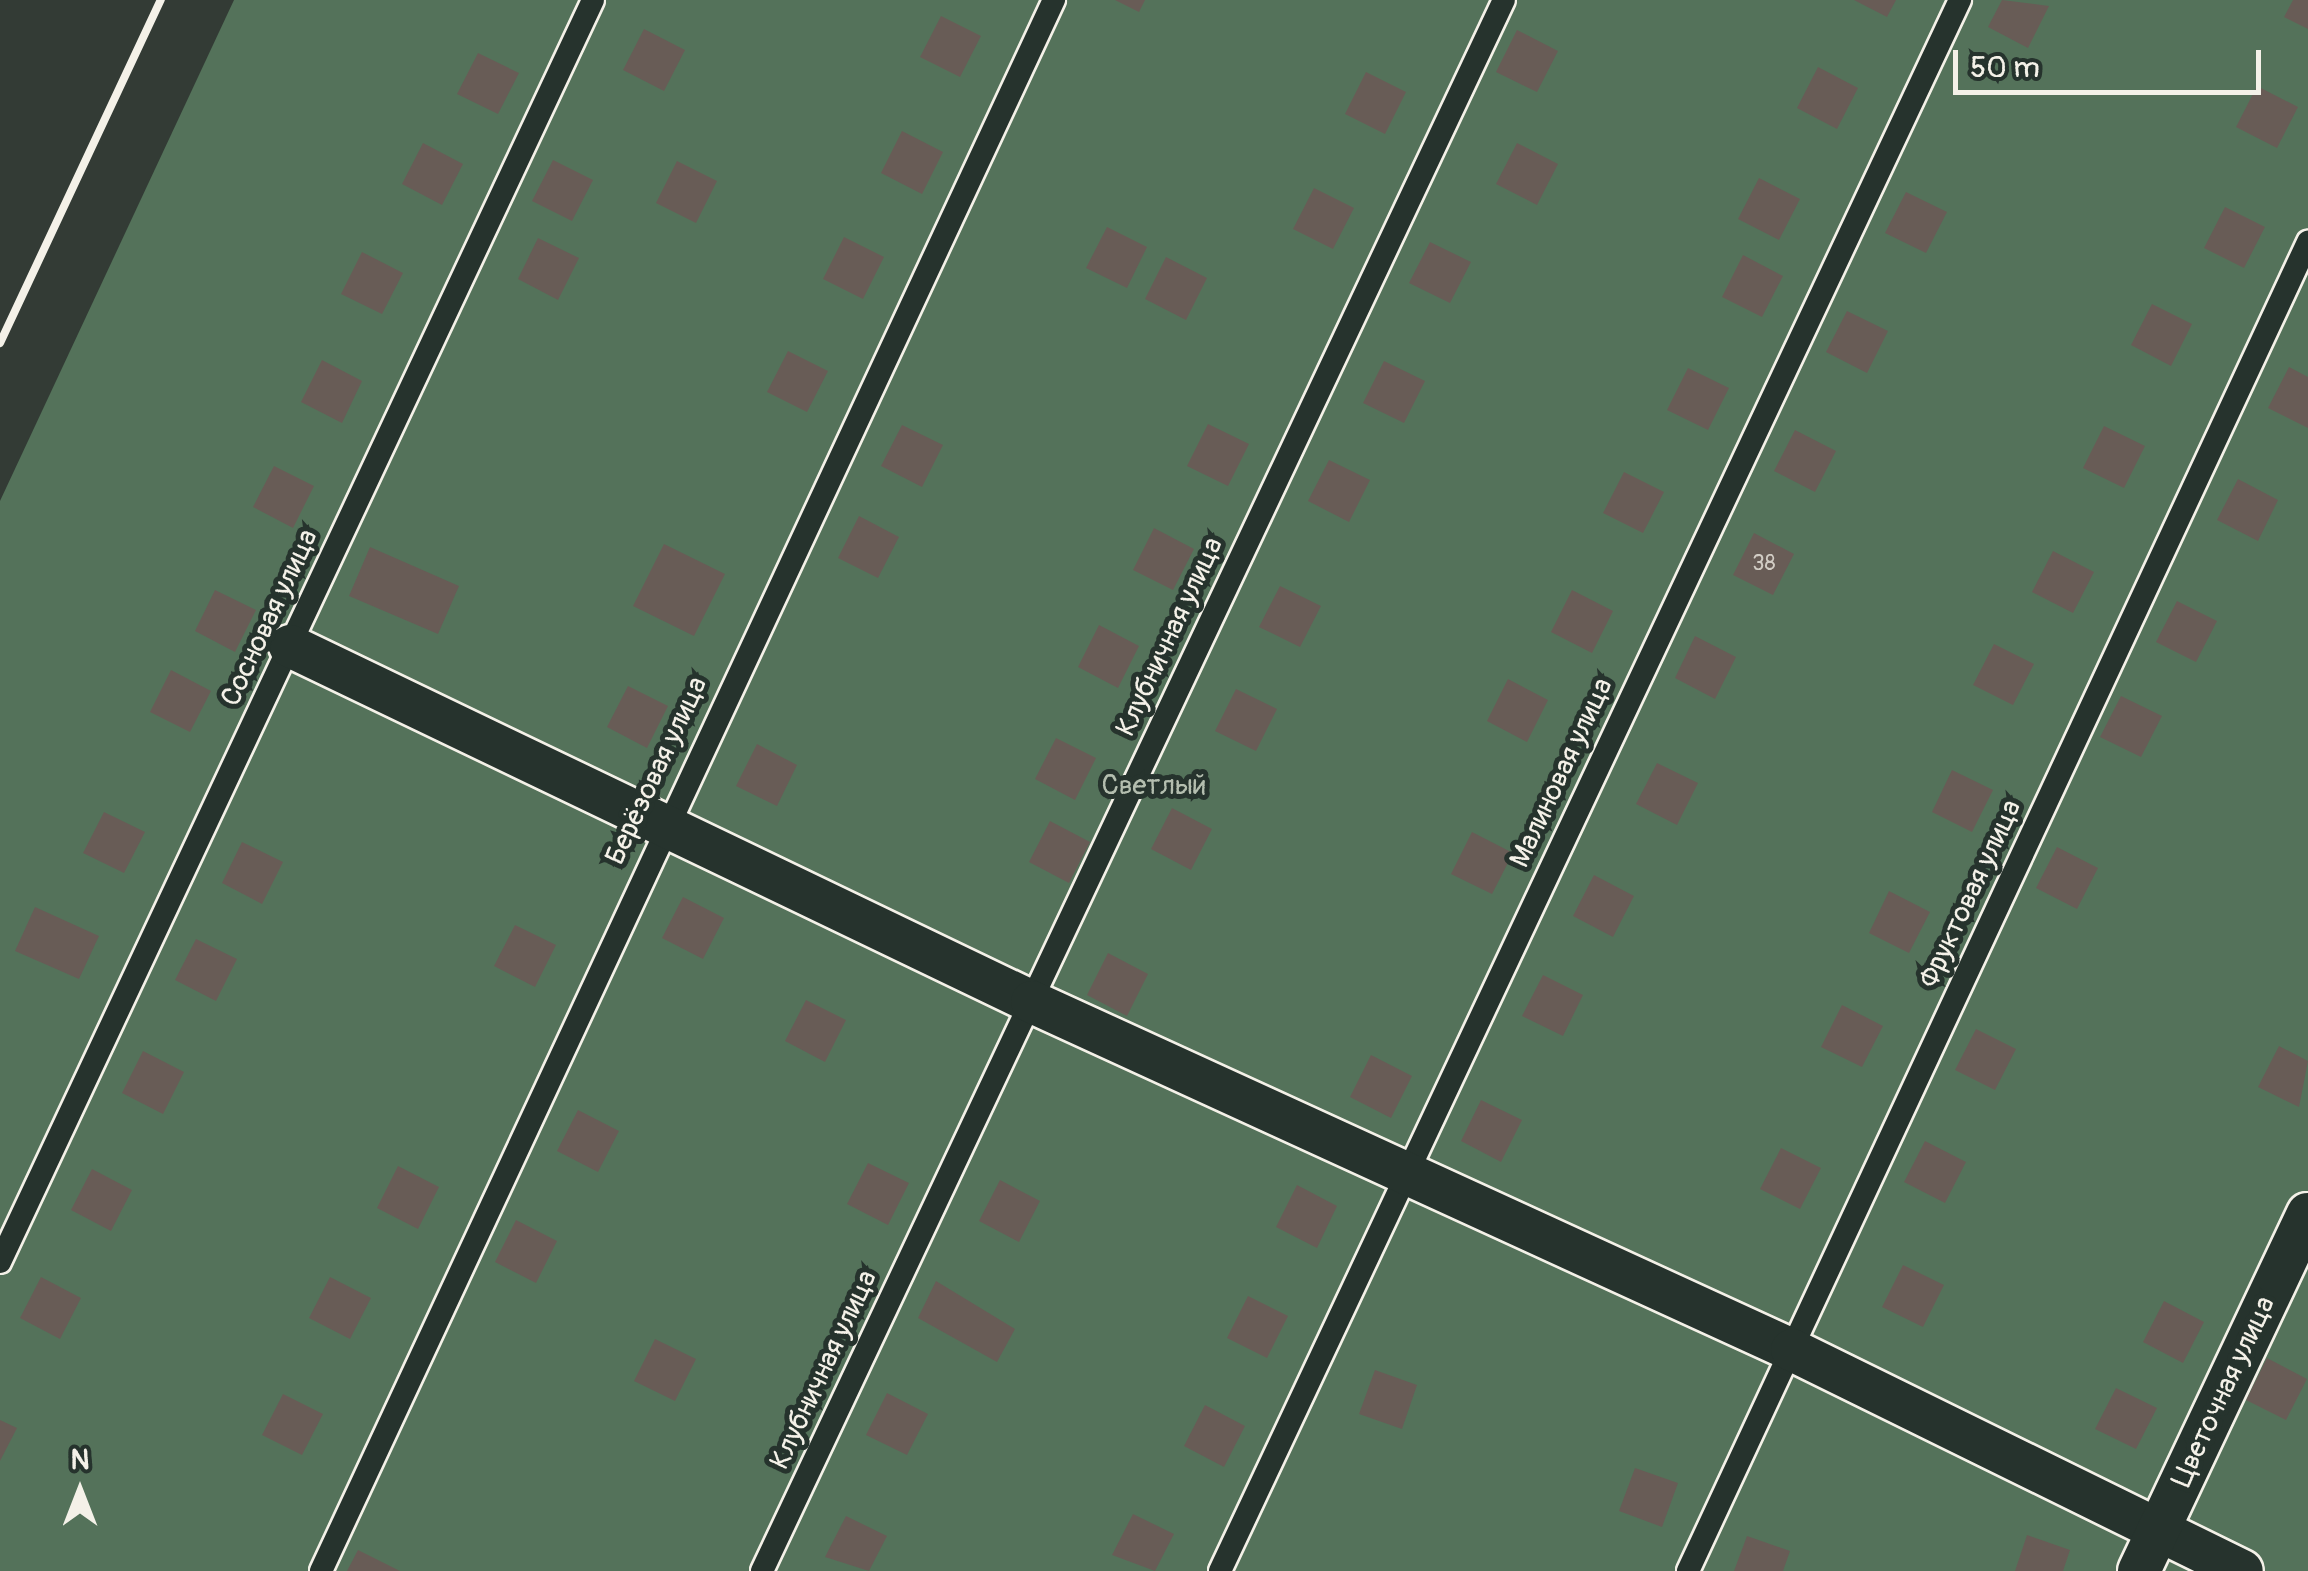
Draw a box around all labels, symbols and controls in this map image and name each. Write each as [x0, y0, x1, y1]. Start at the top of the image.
scale bar [1958, 30, 2266, 92]
text: 50 m [1970, 49, 2040, 86]
street label: Сосновая улица [214, 524, 326, 712]
street label: Клубничная улица [1109, 532, 1231, 742]
house number: 38 [1752, 551, 1776, 577]
street label: Берёзовая улица [599, 672, 715, 870]
street label: Малиновая улица [1503, 673, 1621, 873]
park label: Светлый [1101, 769, 1207, 803]
street label: Фруктовая улица [1913, 795, 2029, 993]
street label: Клубничная улица [763, 1265, 885, 1475]
street label: Цветочная улица [2165, 1291, 2283, 1493]
north arrow [30, 1441, 130, 1541]
text: N [71, 1443, 89, 1478]

